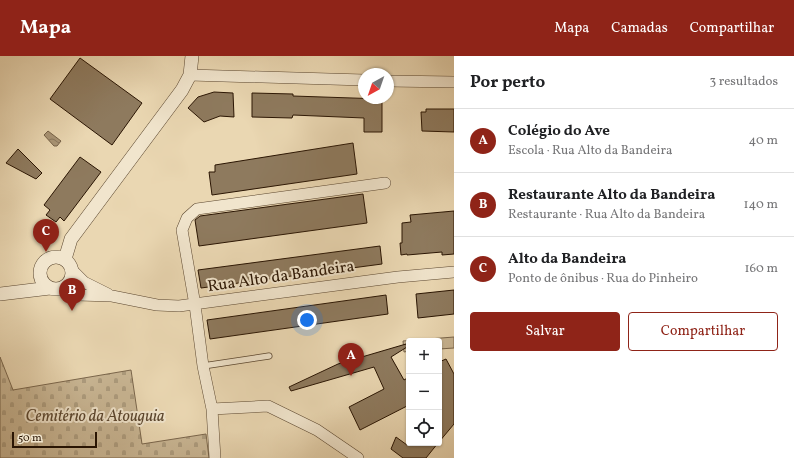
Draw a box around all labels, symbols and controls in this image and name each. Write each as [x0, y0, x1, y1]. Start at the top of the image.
text: Mapa [20, 15, 71, 41]
text: Mapa [554, 19, 589, 38]
text: Camadas [611, 19, 668, 38]
text: Compartilhar [690, 19, 774, 38]
north arrow [358, 68, 394, 104]
text: Por perto [470, 71, 545, 94]
text: 3 resultados [709, 73, 778, 91]
text: Colégio do Ave [508, 121, 610, 142]
text: A [478, 132, 488, 150]
text: 40 m [749, 132, 778, 150]
text: Escola · Rua Alto da Bandeira [508, 142, 672, 160]
text: Restaurante Alto da Bandeira [508, 185, 715, 206]
text: B [479, 196, 487, 214]
text: 140 m [744, 196, 778, 214]
text: Restaurante · Rua Alto da Bandeira [508, 206, 705, 224]
pin: C [33, 219, 59, 252]
text: Alto da Bandeira [508, 249, 627, 270]
street label: Rua Alto da Bandeira [206, 256, 356, 298]
text: C [479, 260, 487, 278]
text: 160 m [744, 260, 778, 278]
text: Ponto de ônibus · Rua do Pinheiro [508, 270, 698, 288]
pin: B [59, 278, 85, 311]
your location [297, 310, 317, 330]
button: Salvar [470, 312, 620, 351]
button: Compartilhar [628, 312, 778, 351]
map controls [406, 338, 442, 446]
button: + [406, 338, 442, 374]
pin: A [338, 343, 364, 376]
button: − [406, 374, 442, 410]
park label: Cemitério da Atouguia [25, 406, 165, 428]
button: locate [406, 410, 442, 446]
scale bar [12, 430, 97, 449]
text: 50 m [18, 431, 42, 446]

